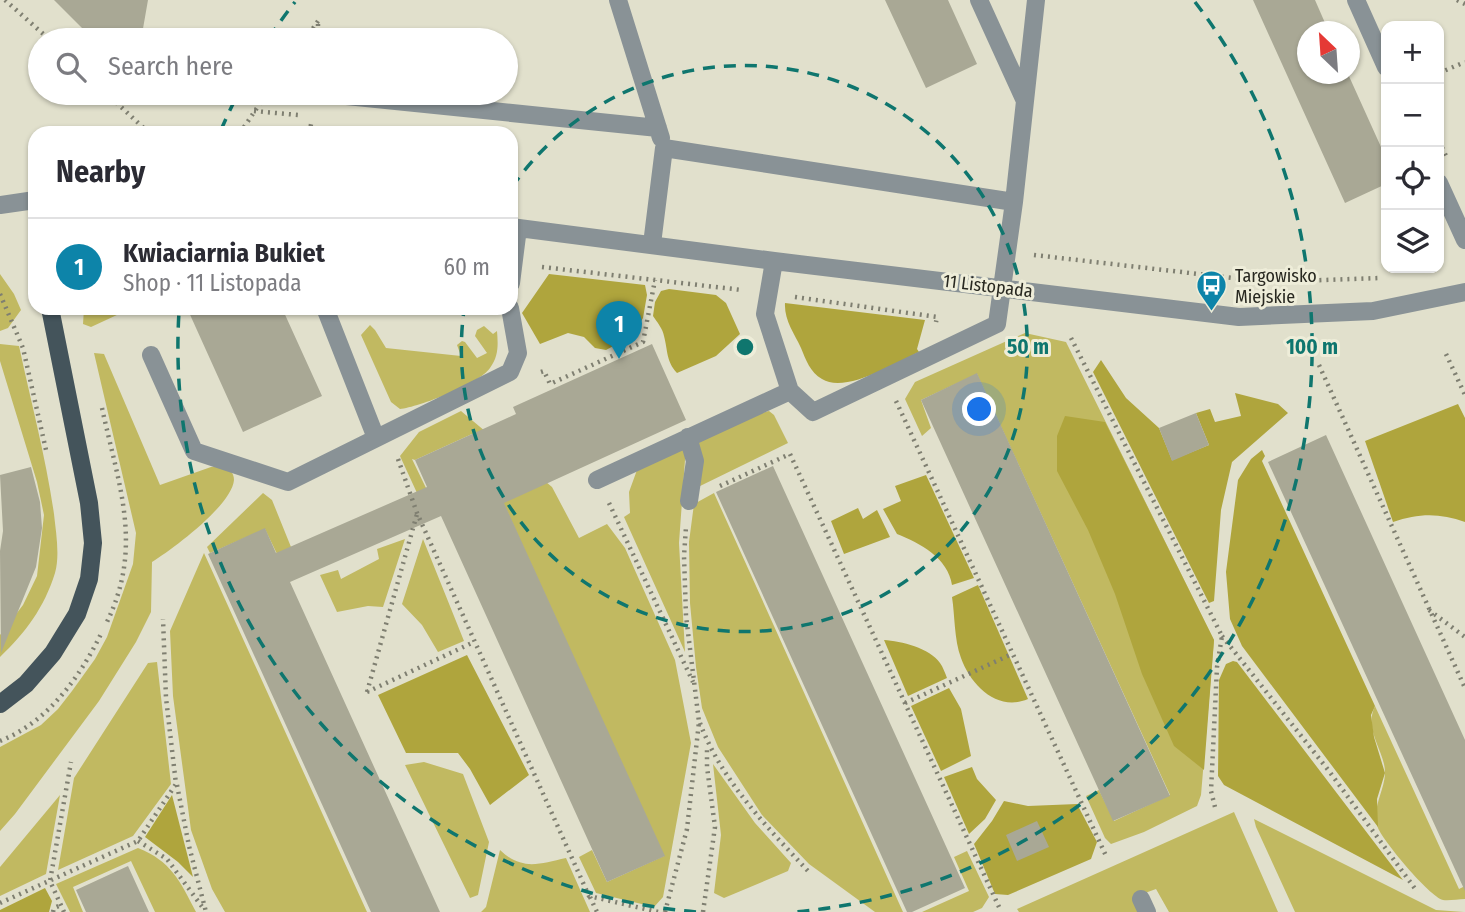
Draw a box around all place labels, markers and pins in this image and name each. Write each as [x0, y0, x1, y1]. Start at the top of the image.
place label: Targowisko Miejskie [1235, 265, 1317, 308]
bus stop icon: Targowisko Miejskie [1195, 269, 1229, 313]
pin: 1 [596, 301, 642, 359]
centre of rings [733, 335, 757, 359]

